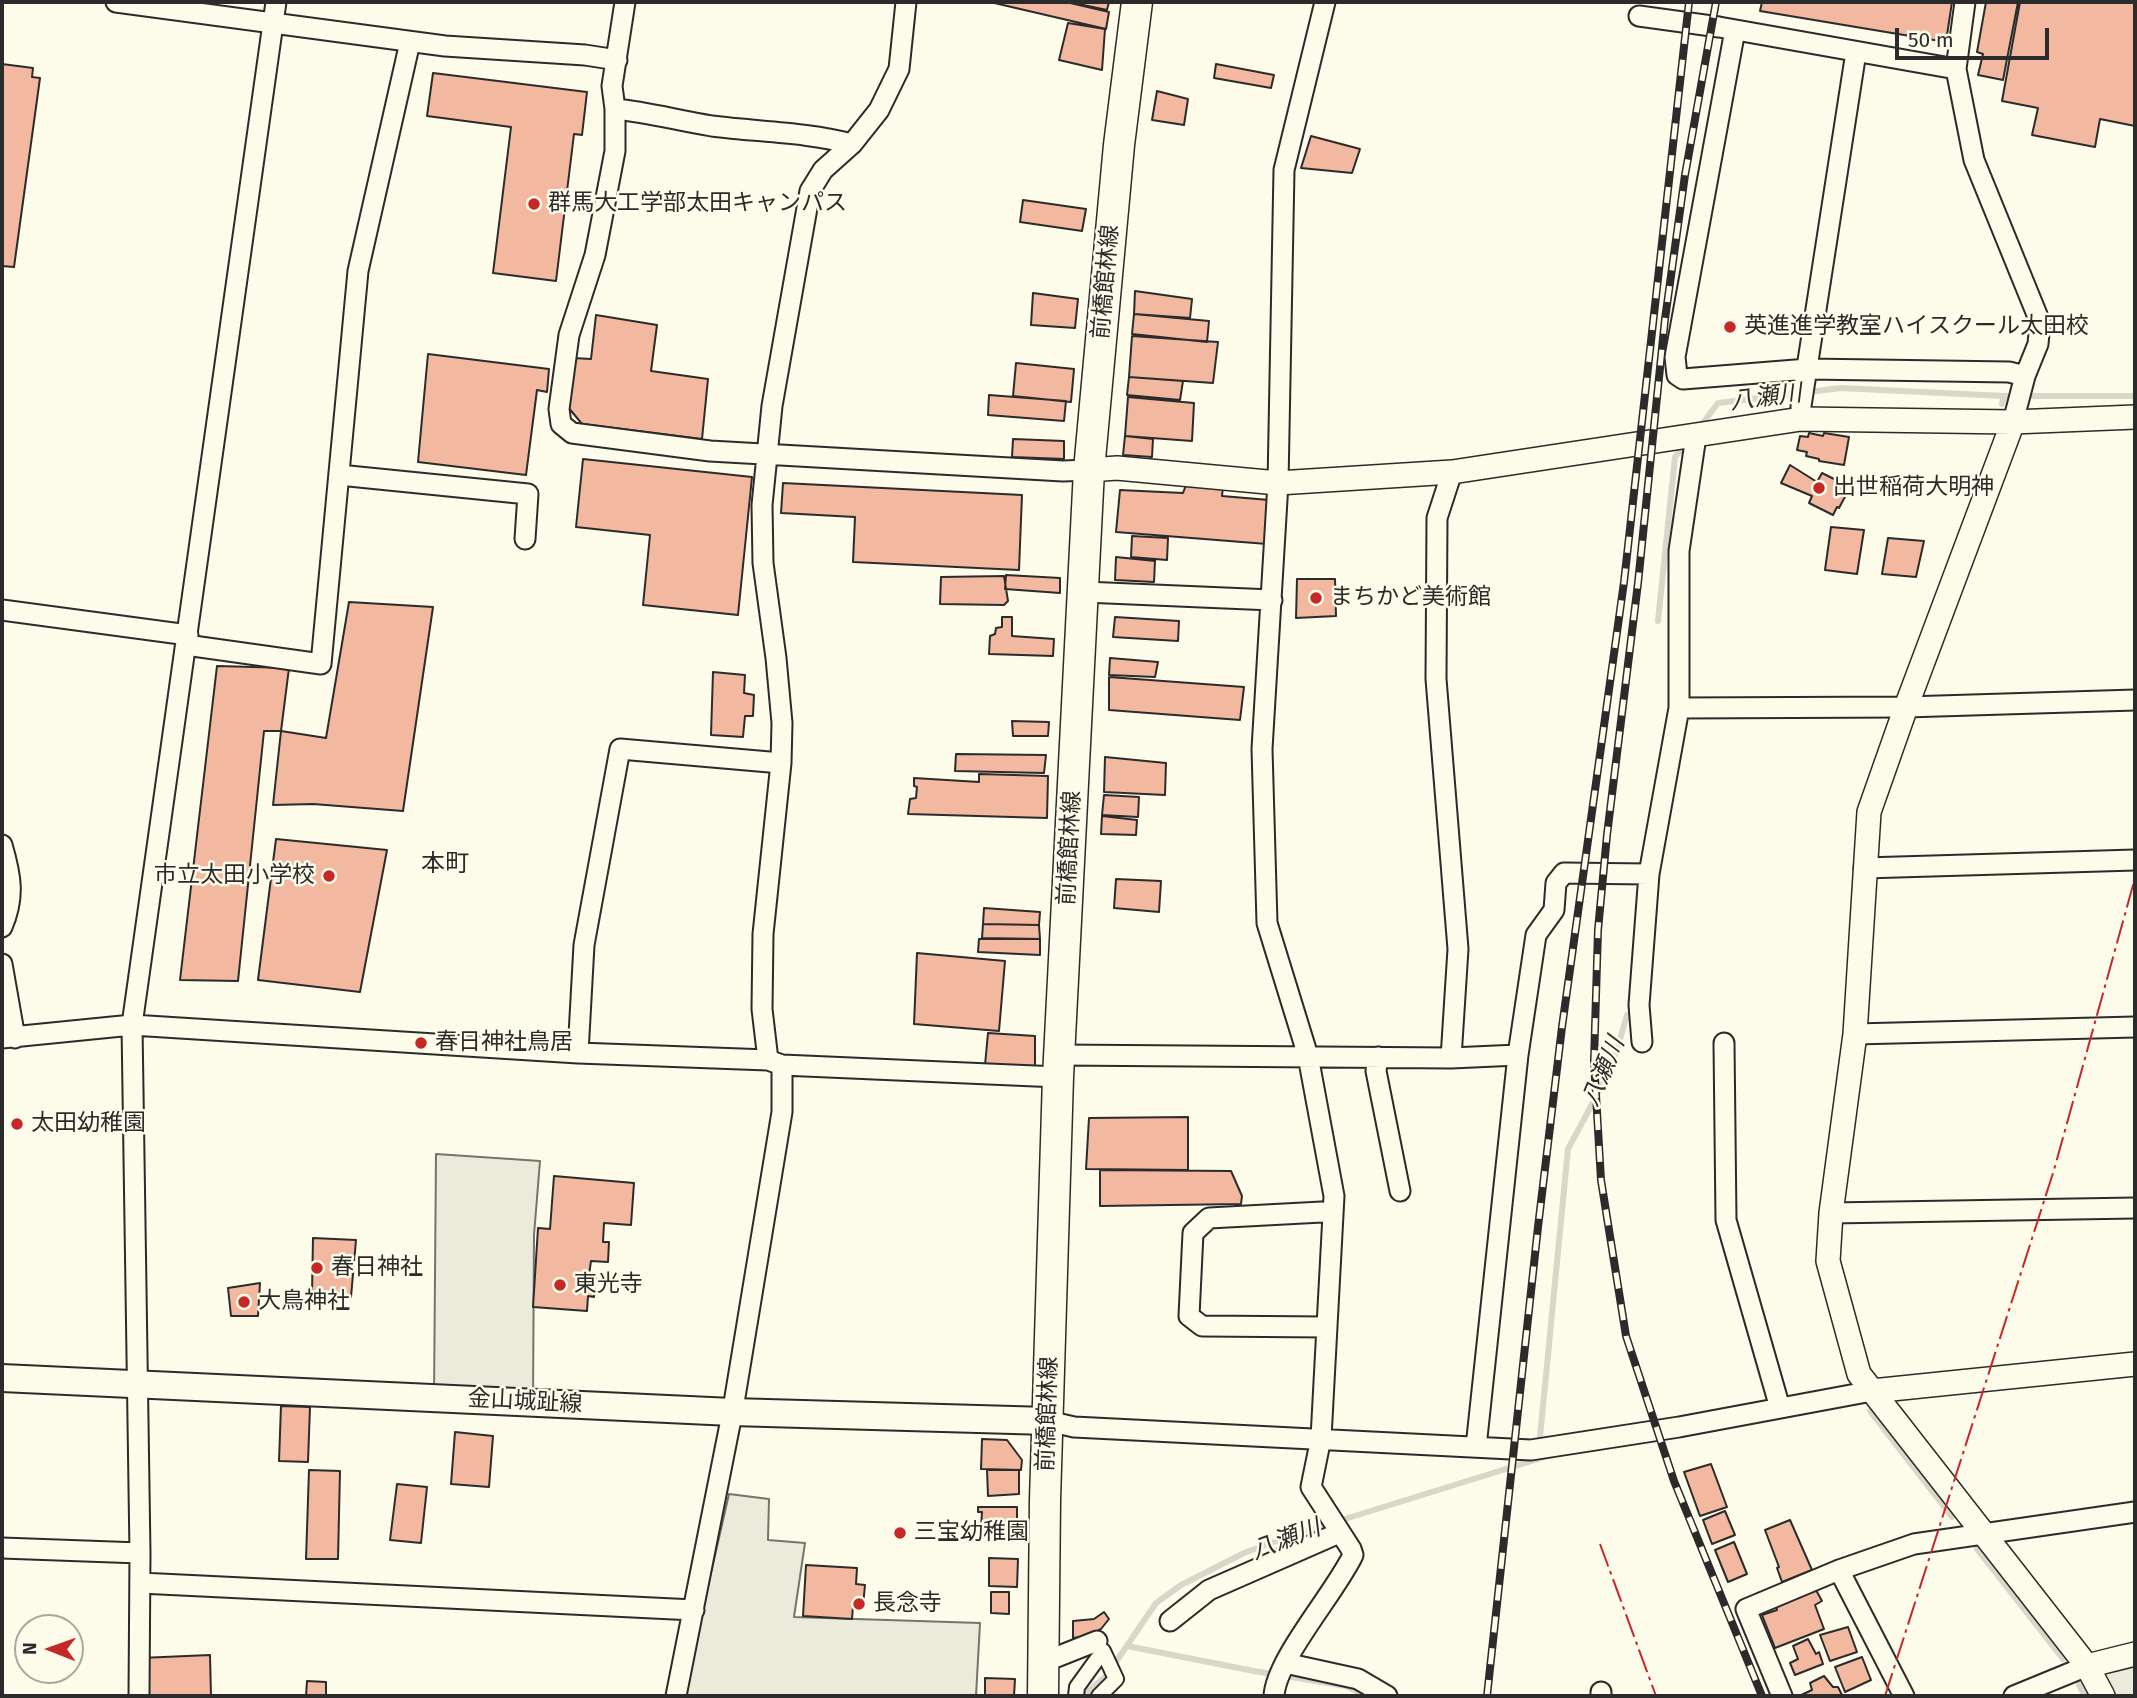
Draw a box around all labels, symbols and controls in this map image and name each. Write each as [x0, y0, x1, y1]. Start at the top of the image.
scale bar [1899, 14, 2053, 58]
text: 50 m [1908, 27, 1954, 53]
place label: 群馬大工学部太田キャンパス [548, 190, 847, 218]
marker: 群馬大工学部太田キャンパス [526, 196, 542, 212]
street label: 前橋館林線 [1087, 224, 1125, 340]
place label: 英進進学教室ハイスクール太田校 [1744, 313, 2089, 341]
marker: 英進進学教室ハイスクール太田校 [1722, 319, 1738, 335]
water label: 八瀬川 [1729, 379, 1803, 417]
place label: 出世稲荷大明神 [1833, 474, 1994, 502]
marker: 出世稲荷大明神 [1811, 480, 1827, 496]
place label: まちかど美術館 [1330, 584, 1491, 612]
marker: まちかど美術館 [1308, 590, 1324, 606]
street label: 前橋館林線 [1053, 790, 1087, 906]
district label: 本町 [421, 850, 469, 878]
place label: 市立太田小学校 [154, 862, 315, 890]
marker: 市立太田小学校 [321, 868, 337, 884]
place label: 春日神社鳥居 [435, 1029, 573, 1057]
water label: 八瀬川 [1577, 1033, 1631, 1111]
marker: 春日神社鳥居 [413, 1035, 429, 1051]
place label: 太田幼稚園 [31, 1110, 146, 1138]
marker: 太田幼稚園 [9, 1116, 25, 1132]
place label: 春日神社 [331, 1254, 423, 1282]
marker: 春日神社 [309, 1260, 325, 1276]
place label: 東光寺 [574, 1271, 643, 1299]
marker: 東光寺 [552, 1277, 568, 1293]
place label: 大鳥神社 [258, 1288, 350, 1316]
marker: 大鳥神社 [236, 1294, 252, 1310]
street label: 前橋館林線 [1032, 1356, 1064, 1472]
street label: 金山城趾線 [467, 1385, 583, 1419]
water label: 八瀬川 [1247, 1514, 1325, 1566]
place label: 三宝幼稚園 [914, 1519, 1029, 1547]
marker: 三宝幼稚園 [892, 1525, 908, 1541]
place label: 長念寺 [873, 1590, 942, 1618]
marker: 長念寺 [851, 1596, 867, 1612]
north arrow [14, 1614, 84, 1684]
text: N [18, 1642, 41, 1655]

